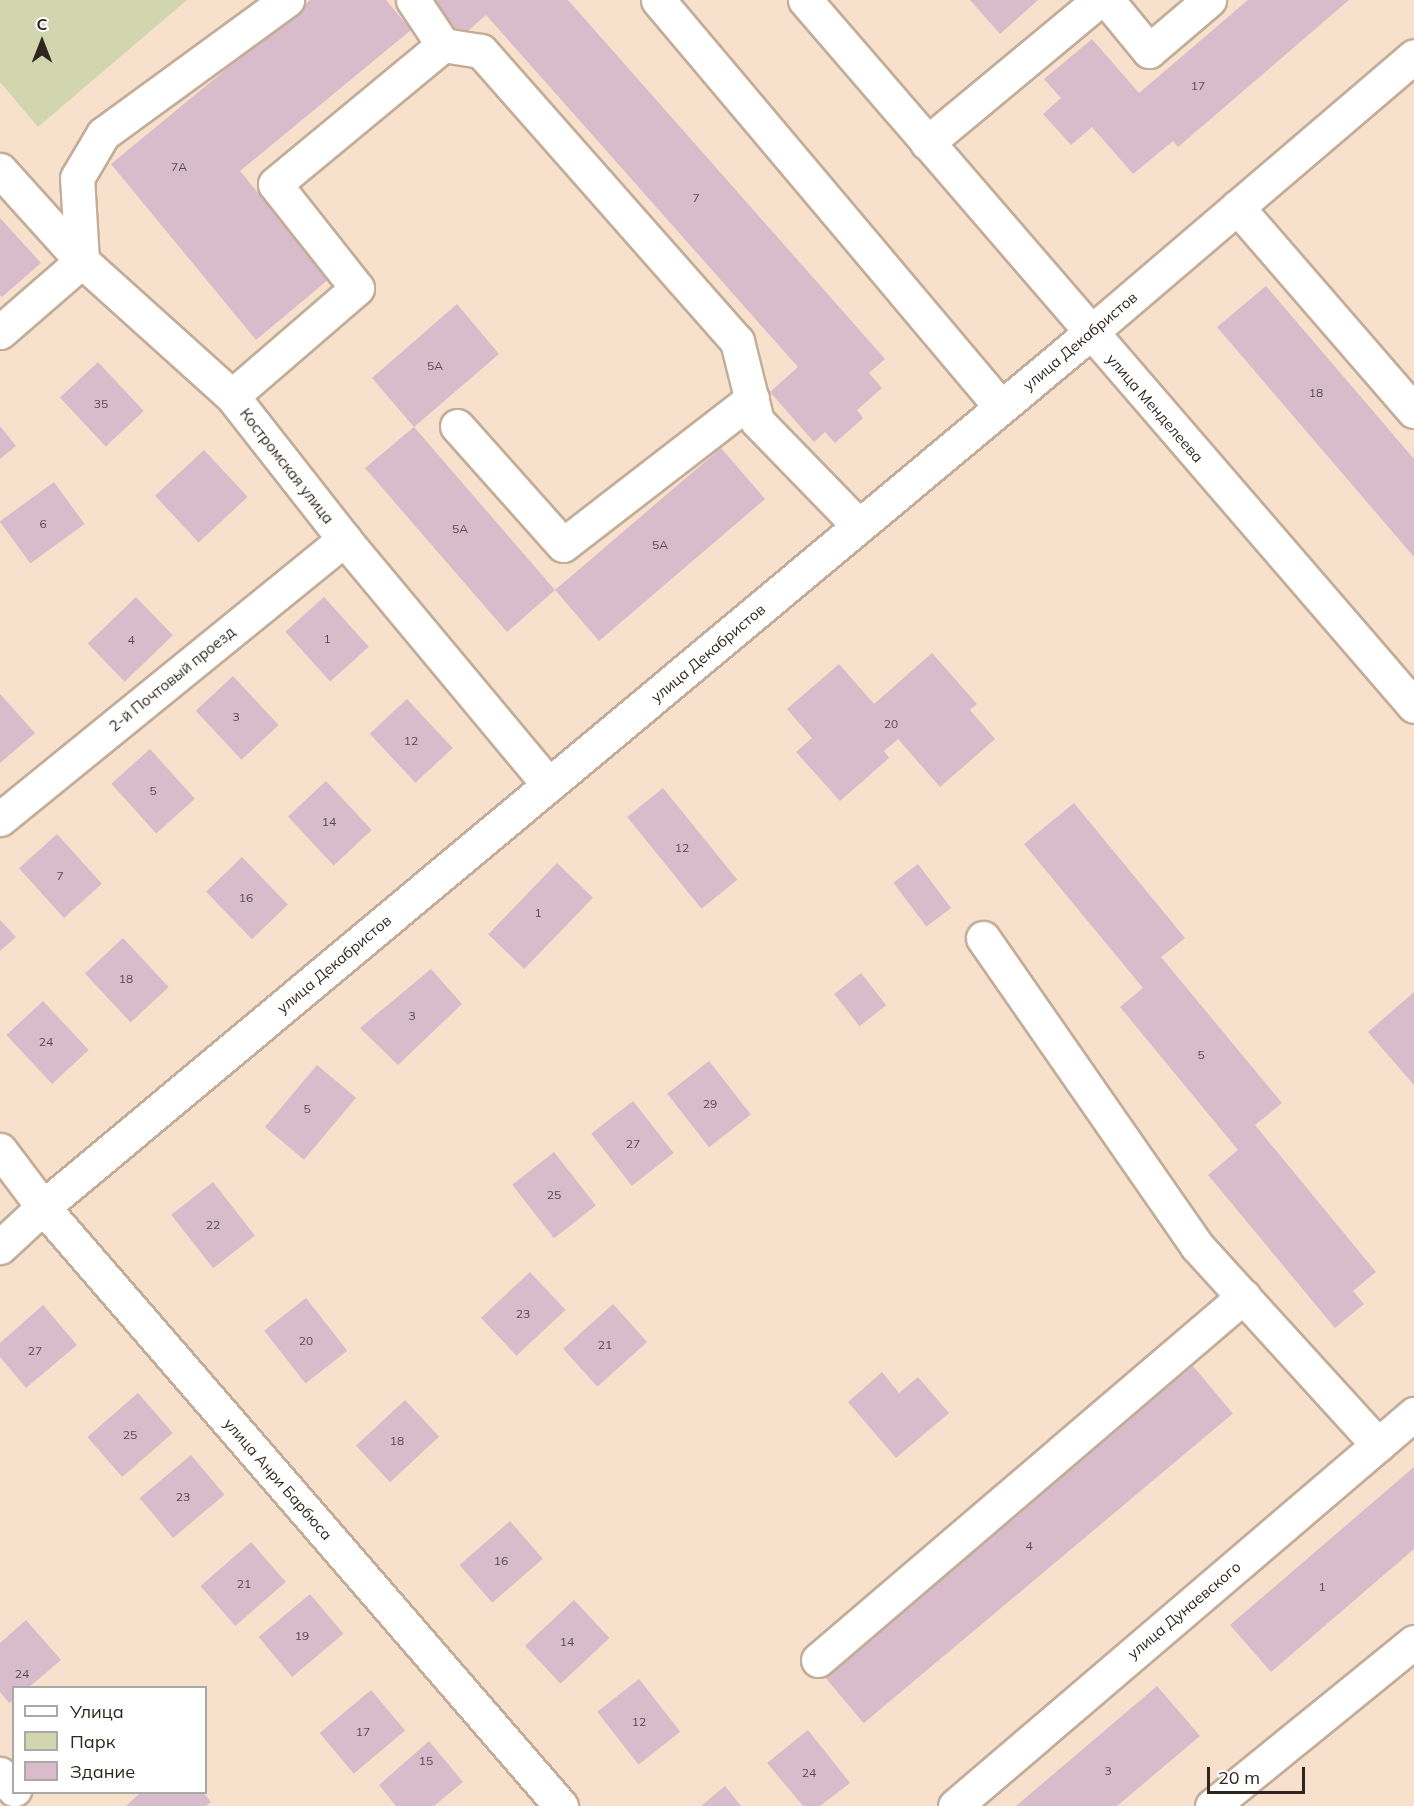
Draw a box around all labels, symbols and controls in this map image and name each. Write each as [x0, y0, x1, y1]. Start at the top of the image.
north arrow [12, 12, 72, 72]
text: С [37, 14, 47, 34]
house number: 17 [1191, 79, 1205, 93]
house number: 7А [171, 160, 187, 174]
house number: 7 [692, 191, 700, 205]
street label: улица Декабристов [1019, 288, 1141, 394]
street label: улица Менделеева [1103, 350, 1207, 466]
house number: 5А [427, 359, 443, 373]
house number: 18 [1309, 386, 1323, 400]
house number: 35 [94, 397, 108, 411]
street label: Костромская улица [236, 405, 338, 527]
house number: 6 [39, 517, 47, 531]
house number: 5А [452, 522, 468, 536]
house number: 5А [652, 538, 668, 552]
street label: улица Декабристов [647, 600, 769, 706]
street label: 2-й Почтовый проезд [105, 623, 239, 735]
house number: 1 [323, 632, 331, 646]
house number: 4 [127, 633, 135, 647]
house number: 3 [232, 710, 240, 724]
house number: 20 [884, 717, 898, 731]
house number: 12 [404, 734, 418, 748]
house number: 5 [149, 784, 157, 798]
house number: 14 [322, 815, 336, 829]
house number: 12 [675, 841, 689, 855]
house number: 7 [56, 869, 64, 883]
house number: 16 [239, 891, 253, 905]
house number: 1 [534, 906, 542, 920]
street label: улица Декабристов [273, 911, 395, 1017]
house number: 18 [119, 972, 133, 986]
house number: 3 [408, 1009, 416, 1023]
house number: 24 [39, 1035, 53, 1049]
house number: 5 [1197, 1048, 1205, 1062]
house number: 29 [703, 1097, 717, 1111]
house number: 5 [303, 1102, 311, 1116]
house number: 27 [626, 1137, 640, 1151]
house number: 25 [547, 1188, 561, 1202]
house number: 22 [206, 1218, 220, 1232]
house number: 23 [516, 1307, 530, 1321]
house number: 20 [299, 1334, 313, 1348]
house number: 21 [598, 1338, 612, 1352]
house number: 27 [28, 1344, 42, 1358]
street label: улица Анри Барбюса [220, 1414, 336, 1544]
house number: 25 [123, 1428, 137, 1442]
house number: 18 [390, 1434, 404, 1448]
house number: 23 [176, 1490, 190, 1504]
house number: 4 [1025, 1539, 1033, 1553]
house number: 16 [494, 1554, 508, 1568]
street label: улица Дунаевского [1124, 1557, 1244, 1663]
house number: 21 [237, 1577, 251, 1591]
house number: 1 [1318, 1580, 1326, 1594]
house number: 19 [295, 1629, 309, 1643]
house number: 14 [560, 1635, 574, 1649]
house number: 24 [15, 1667, 29, 1681]
legend [12, 1686, 207, 1794]
text: Улица [70, 1700, 124, 1723]
house number: 12 [632, 1715, 646, 1729]
house number: 17 [356, 1725, 370, 1739]
text: Парк [70, 1730, 115, 1753]
house number: 15 [419, 1754, 433, 1768]
scale bar [1210, 1755, 1308, 1793]
text: Здание [70, 1760, 135, 1783]
house number: 3 [1104, 1764, 1112, 1778]
house number: 24 [802, 1766, 816, 1780]
text: 20 m [1218, 1766, 1260, 1789]

